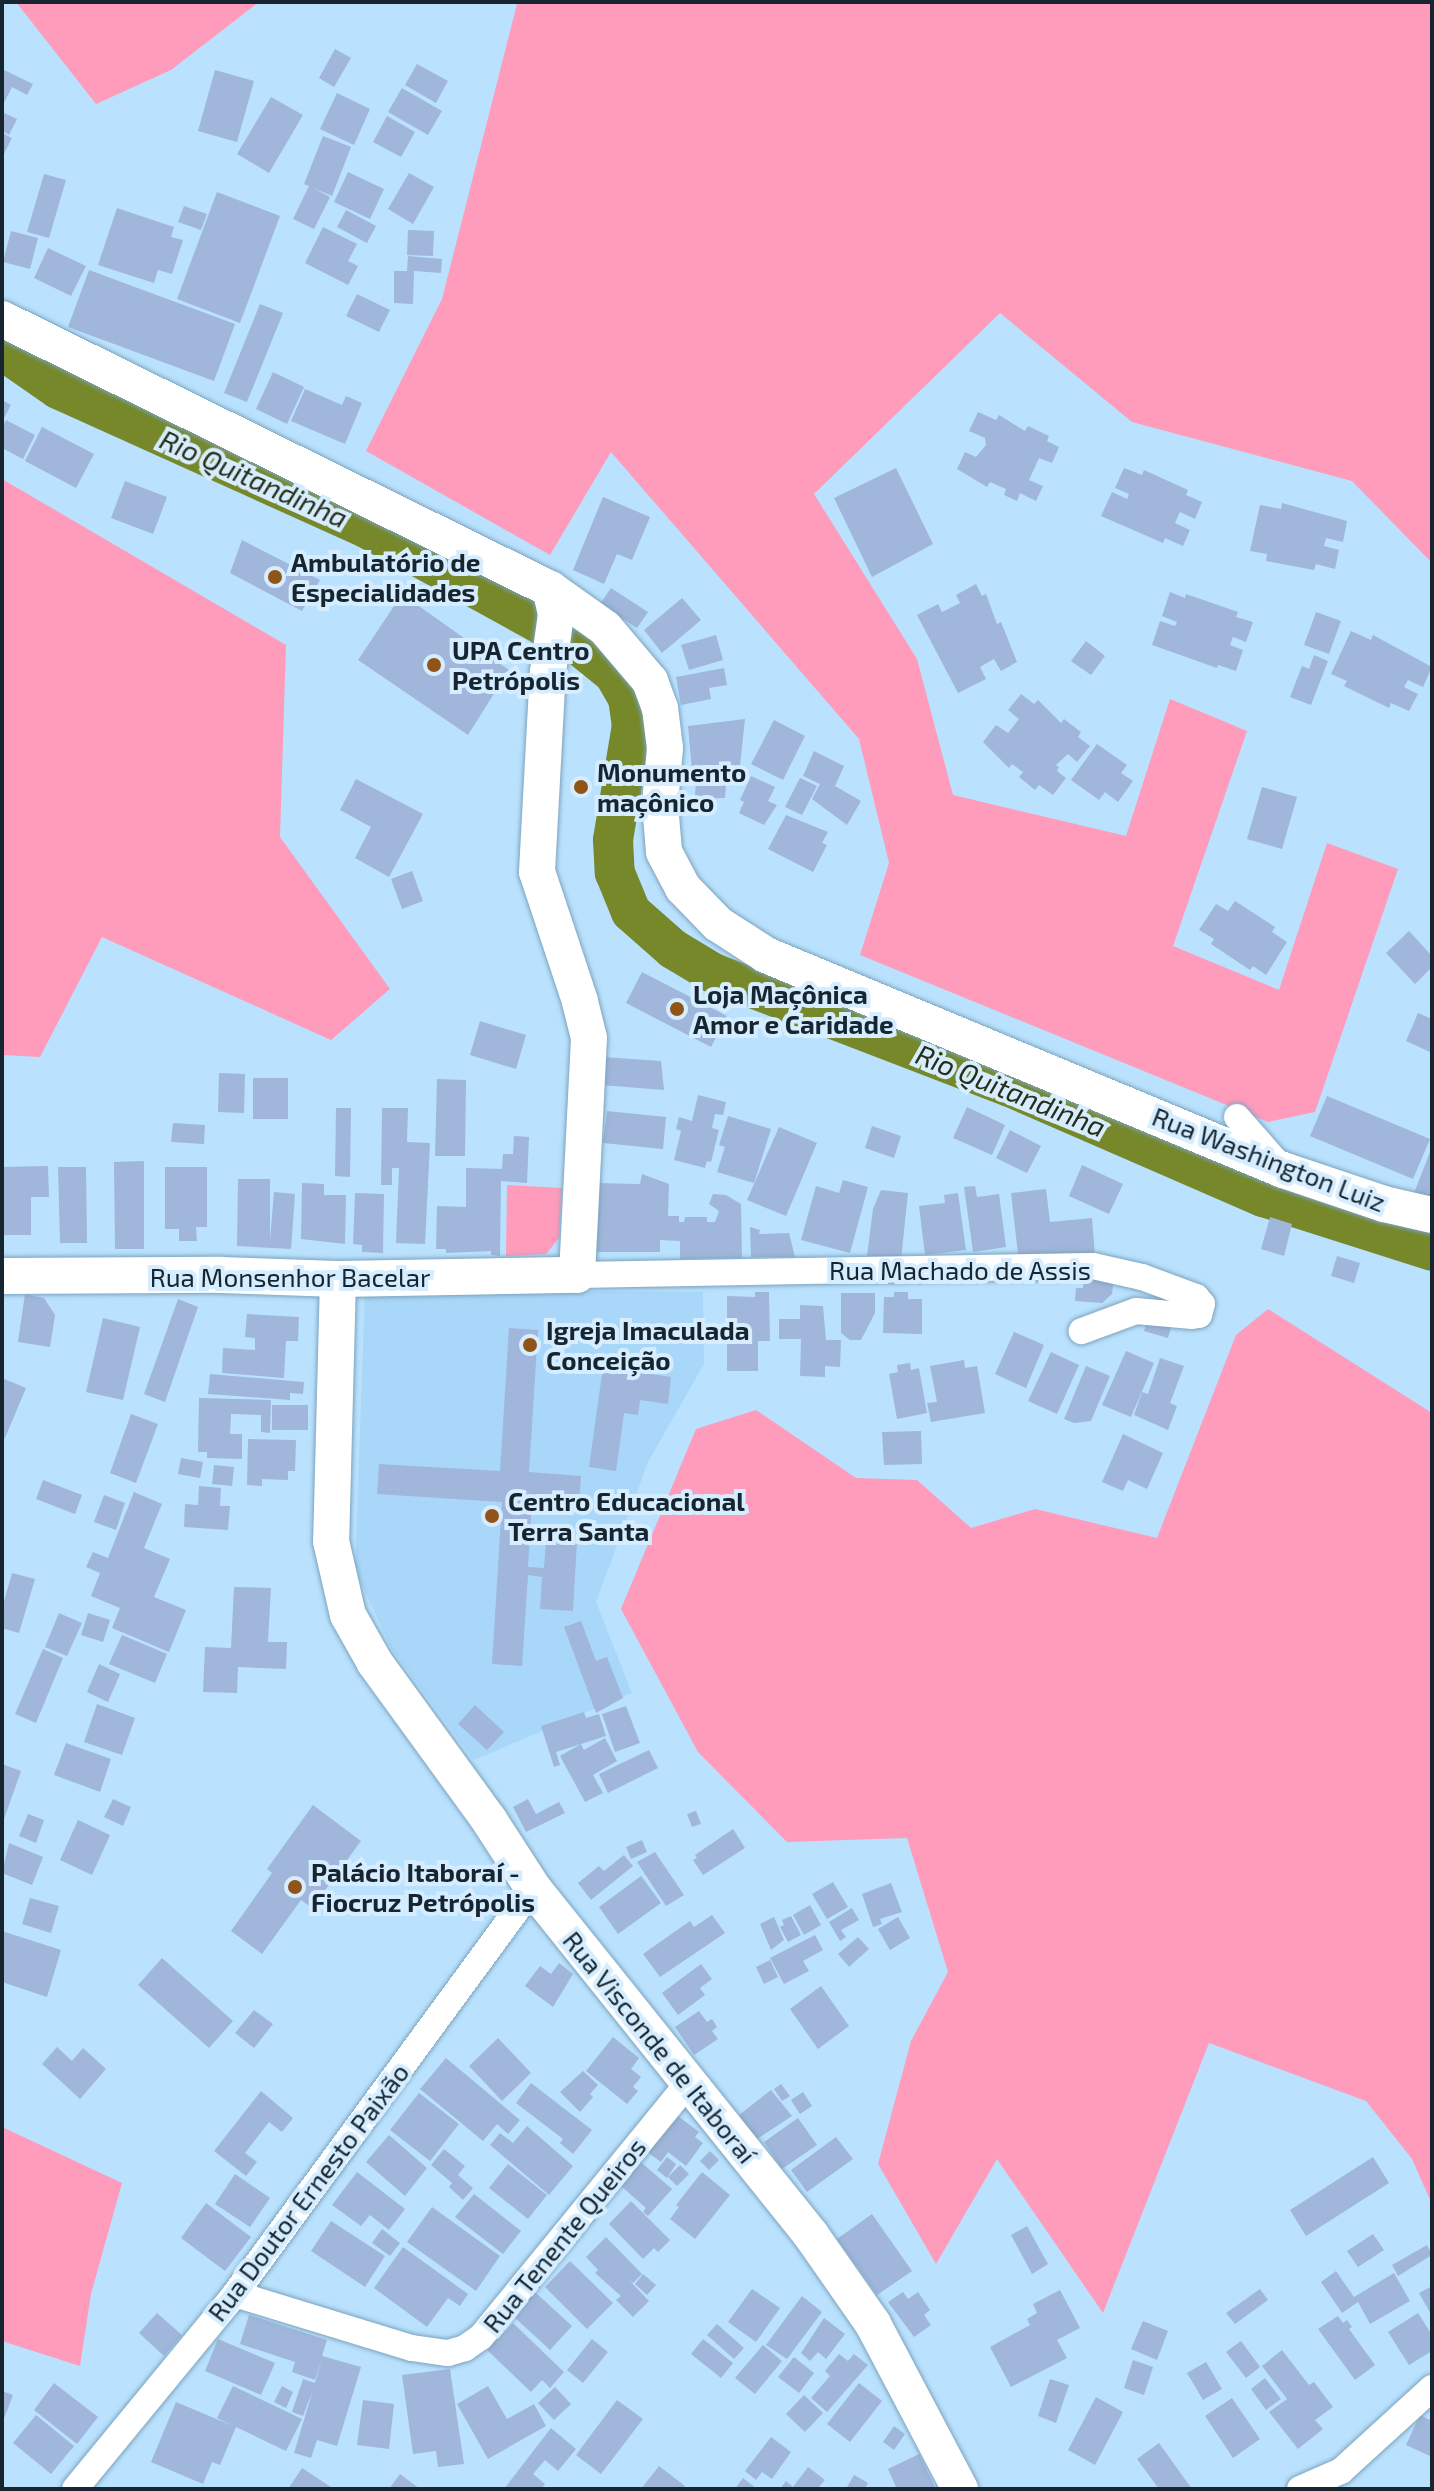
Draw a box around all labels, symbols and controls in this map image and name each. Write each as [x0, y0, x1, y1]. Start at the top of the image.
water label: Rio Quitandinha [155, 422, 353, 534]
place label: Ambulatório de Especialidades [291, 546, 481, 608]
marker: Ambulatório de Especialidades [266, 568, 284, 586]
place label: UPA Centro Petrópolis [452, 634, 590, 696]
marker: UPA Centro Petrópolis [423, 654, 445, 676]
place label: Monumento maçônico [597, 756, 746, 818]
marker: Monumento maçônico [572, 778, 590, 796]
place label: Loja Maçônica Amor e Caridade [693, 978, 894, 1040]
marker: Loja Maçônica Amor e Caridade [668, 1000, 686, 1018]
water label: Rio Quitandinha [911, 1037, 1111, 1143]
street label: Rua Washington Luiz [1148, 1100, 1390, 1218]
street label: Rua Machado de Assis [829, 1254, 1091, 1286]
street label: Rua Monsenhor Bacelar [149, 1261, 431, 1293]
place label: Igreja Imaculada Conceição [546, 1314, 750, 1376]
marker: Igreja Imaculada Conceição [521, 1336, 539, 1354]
place label: Centro Educacional Terra Santa [508, 1485, 745, 1546]
marker: Centro Educacional Terra Santa [483, 1507, 501, 1525]
place label: Palácio Itaboraí - Fiocruz Petrópolis [311, 1856, 535, 1918]
marker: Palácio Itaboraí - Fiocruz Petrópolis [286, 1878, 304, 1896]
street label: Rua Visconde de Itaboraí [557, 1925, 763, 2169]
street label: Rua Doutor Ernesto Paixão [201, 2057, 415, 2327]
street label: Rua Tenente Queiros [476, 2131, 652, 2339]

